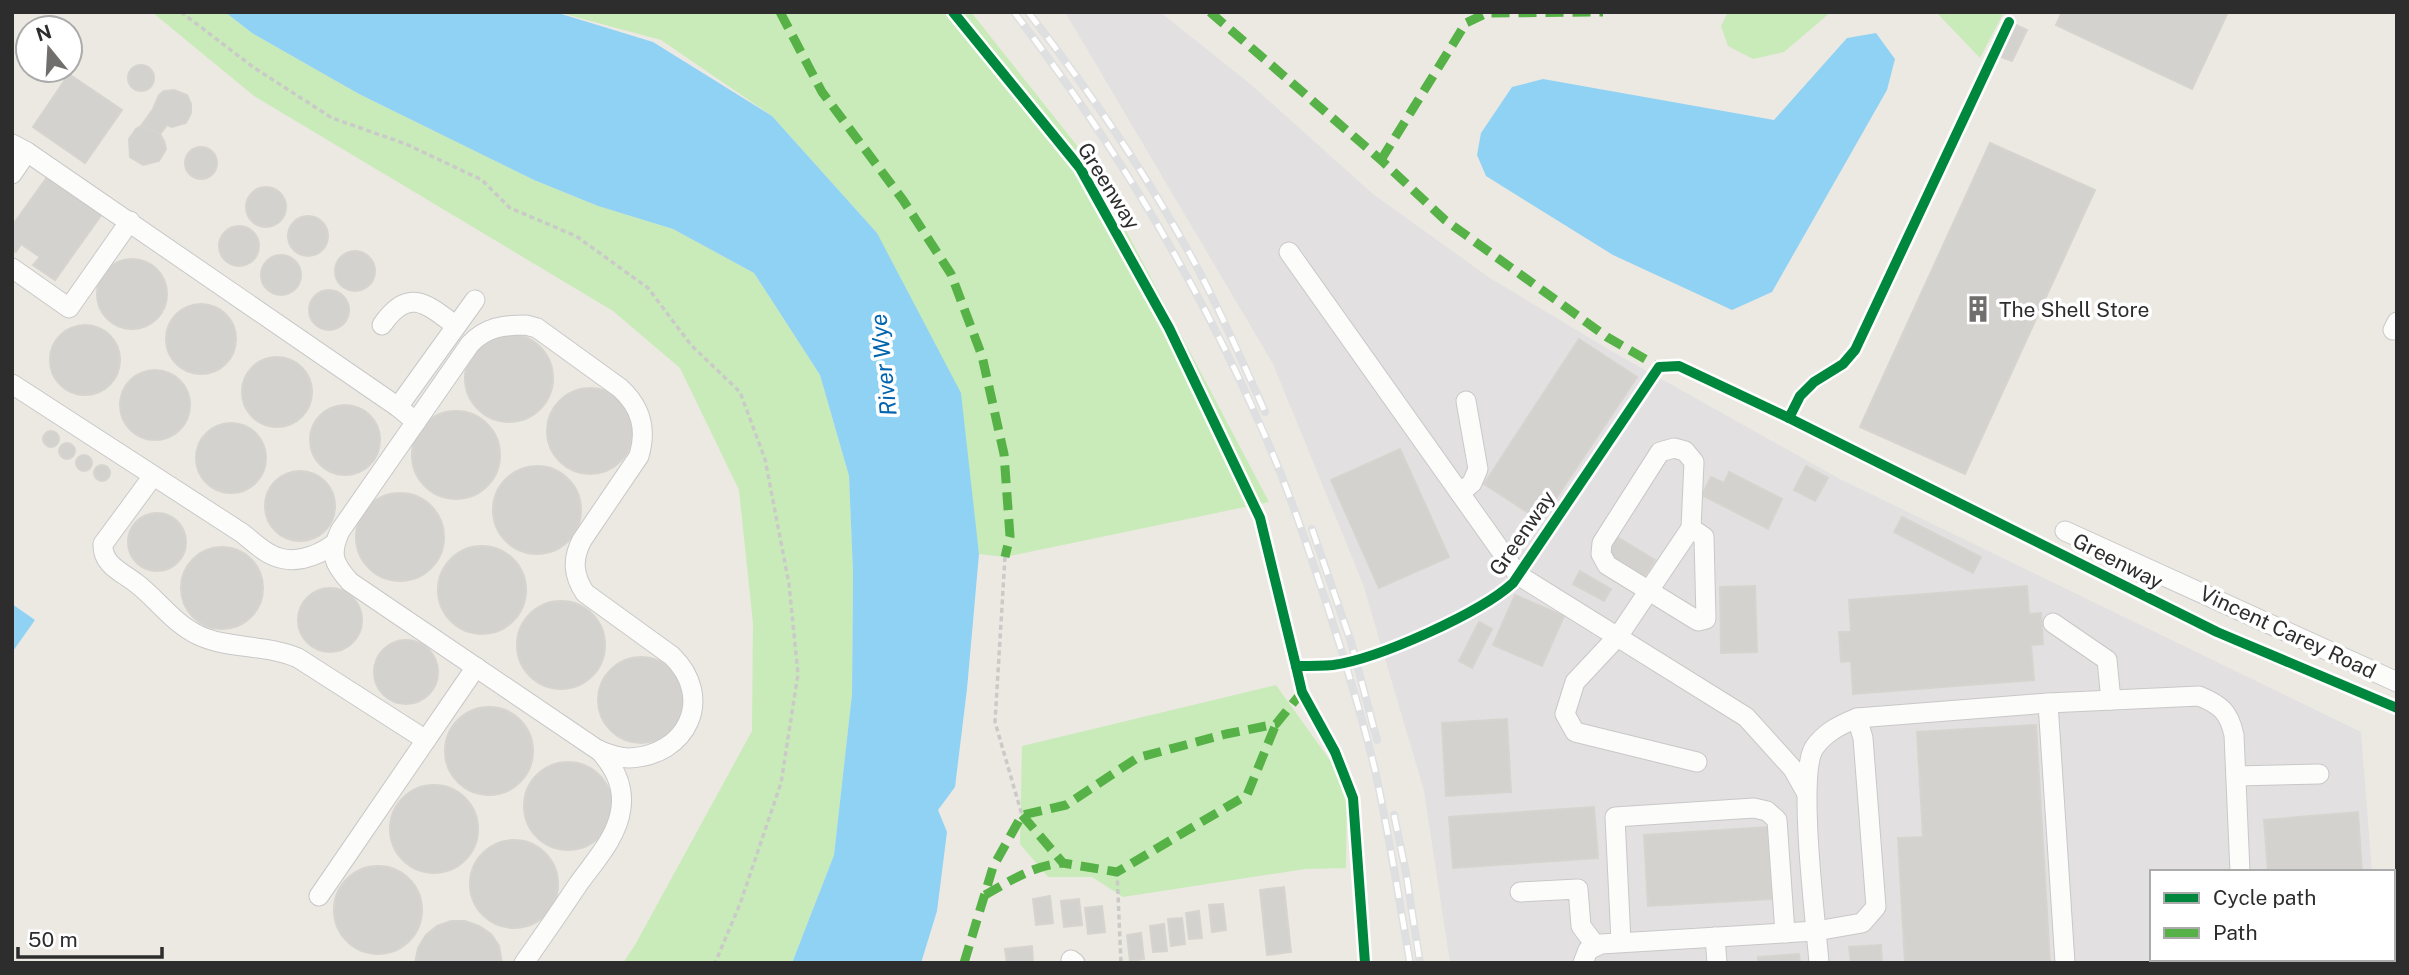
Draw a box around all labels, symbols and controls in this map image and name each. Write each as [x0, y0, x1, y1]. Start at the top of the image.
north arrow [14, 14, 84, 84]
text: N [33, 20, 54, 46]
street label: Greenway [1073, 138, 1145, 234]
building icon: The Shell Store [1963, 294, 1993, 324]
place label: The Shell Store [1999, 297, 2149, 322]
water label: River Wye [864, 313, 902, 417]
street label: Greenway [1484, 486, 1560, 580]
street label: Greenway [2069, 528, 2167, 594]
street label: Vincent Carey Road [2196, 580, 2380, 684]
legend [2150, 870, 2395, 961]
text: Cycle path [2213, 885, 2316, 910]
scale bar [18, 916, 161, 960]
text: Path [2213, 920, 2258, 945]
text: 50 m [28, 927, 78, 952]

